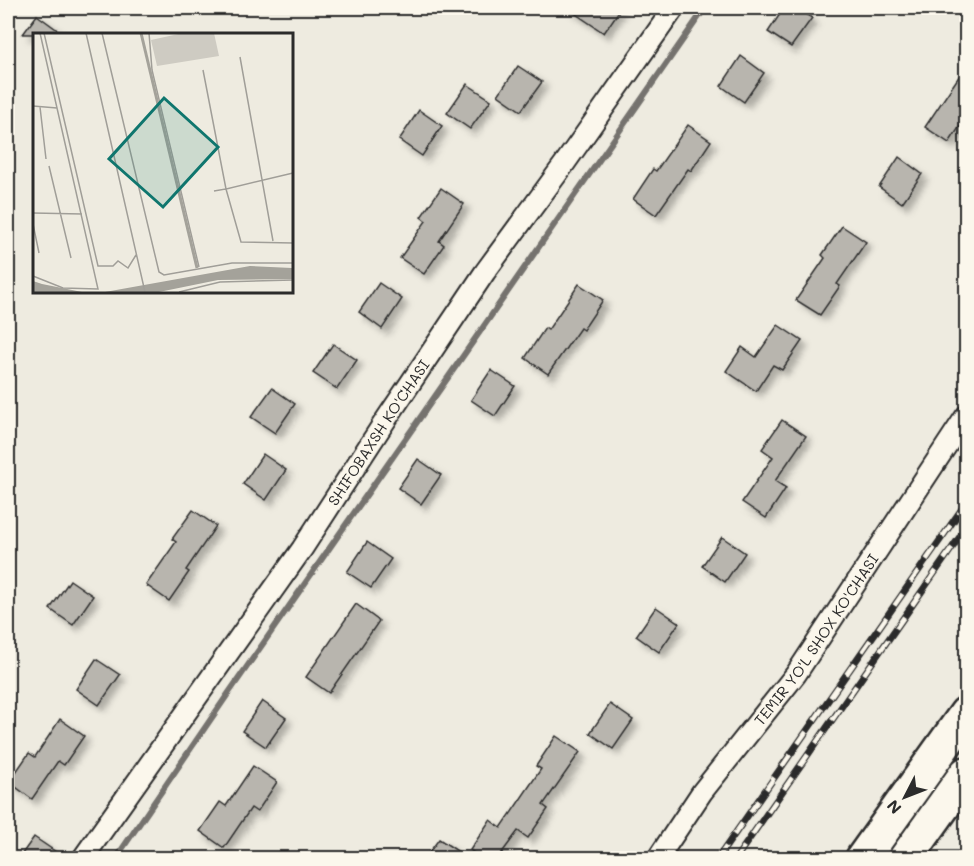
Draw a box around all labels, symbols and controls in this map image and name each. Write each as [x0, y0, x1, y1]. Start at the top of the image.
inset map [33, 33, 292, 292]
street label: SHIFOBAXSH KO'CHASI [323, 355, 434, 509]
street label: TEMIR YO'L SHOX KO'CHASI [749, 549, 883, 729]
north arrow [875, 767, 935, 827]
text: N [882, 796, 905, 819]

